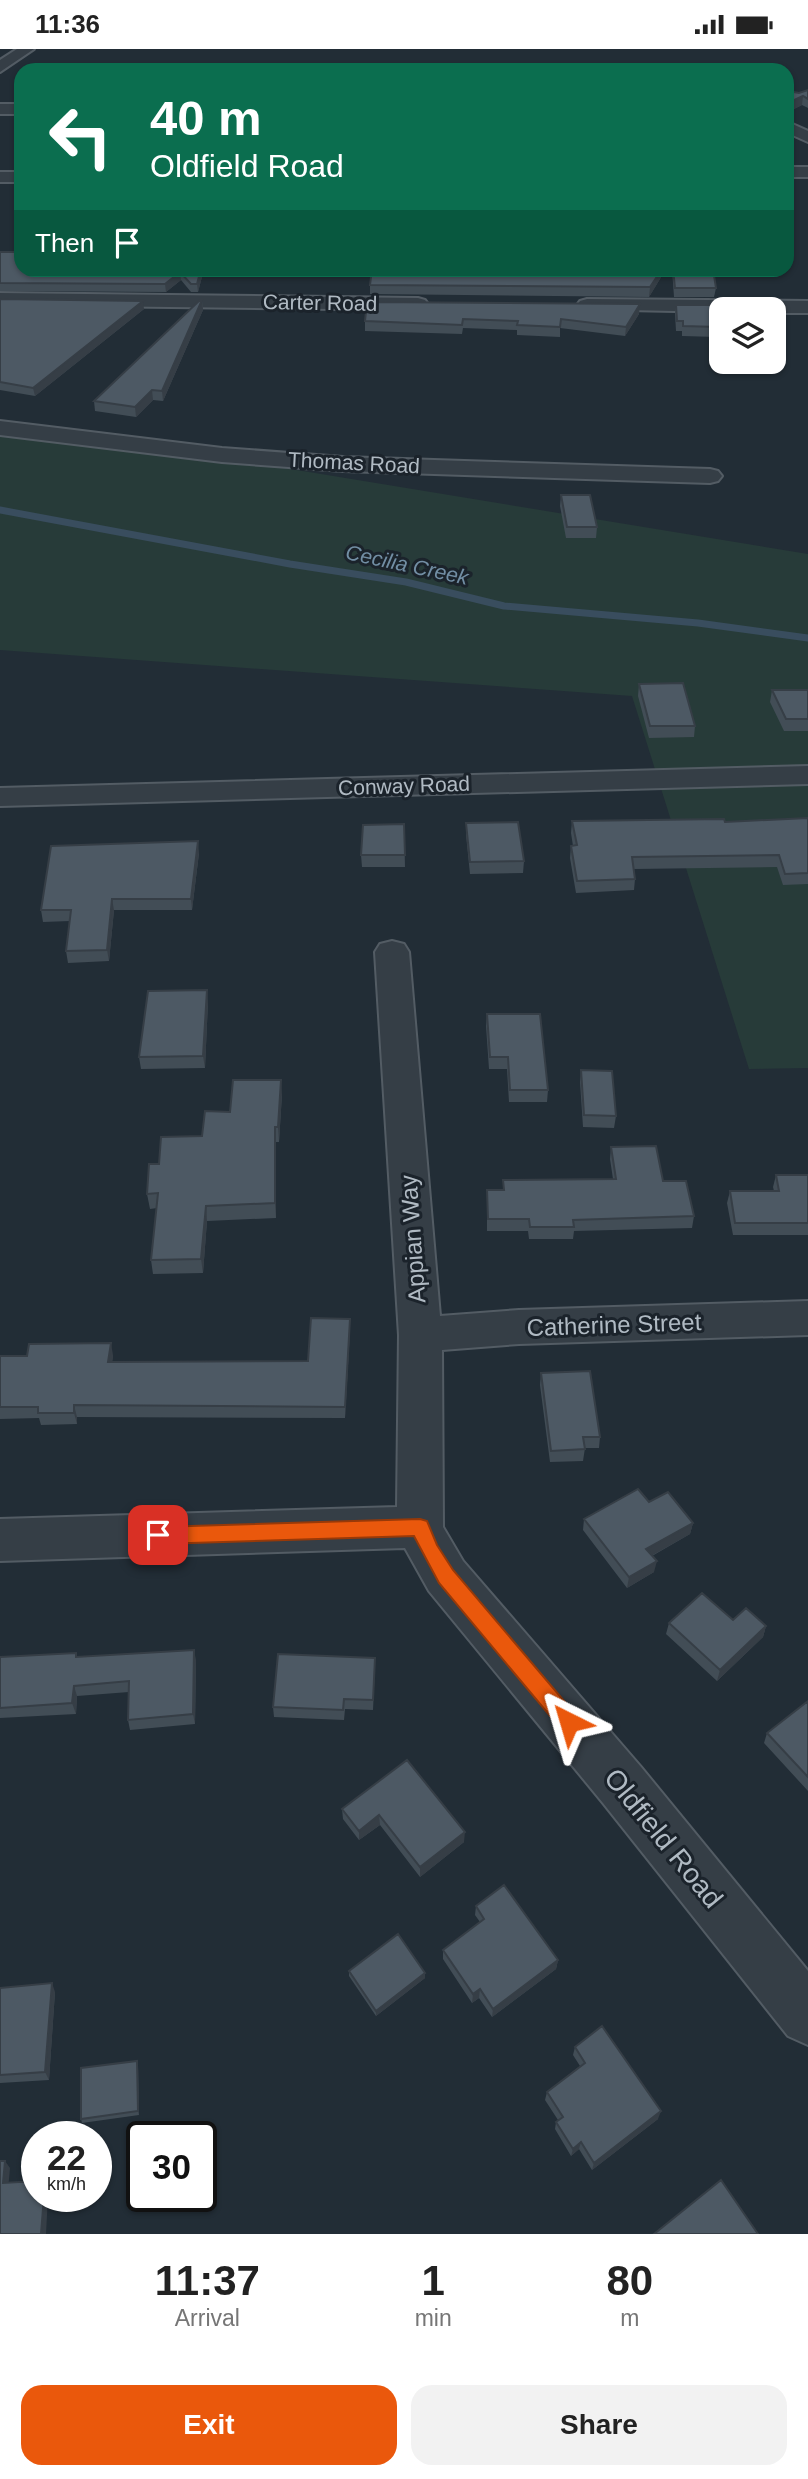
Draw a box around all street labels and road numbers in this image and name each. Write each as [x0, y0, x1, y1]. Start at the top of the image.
street label: Carter Road [263, 290, 377, 315]
street label: Thomas Road [288, 448, 420, 477]
street label: Conway Road [338, 772, 470, 799]
street label: Appian Way [395, 1174, 430, 1304]
street label: Catherine Street [526, 1308, 702, 1341]
street label: Oldfield Road [598, 1763, 729, 1914]

